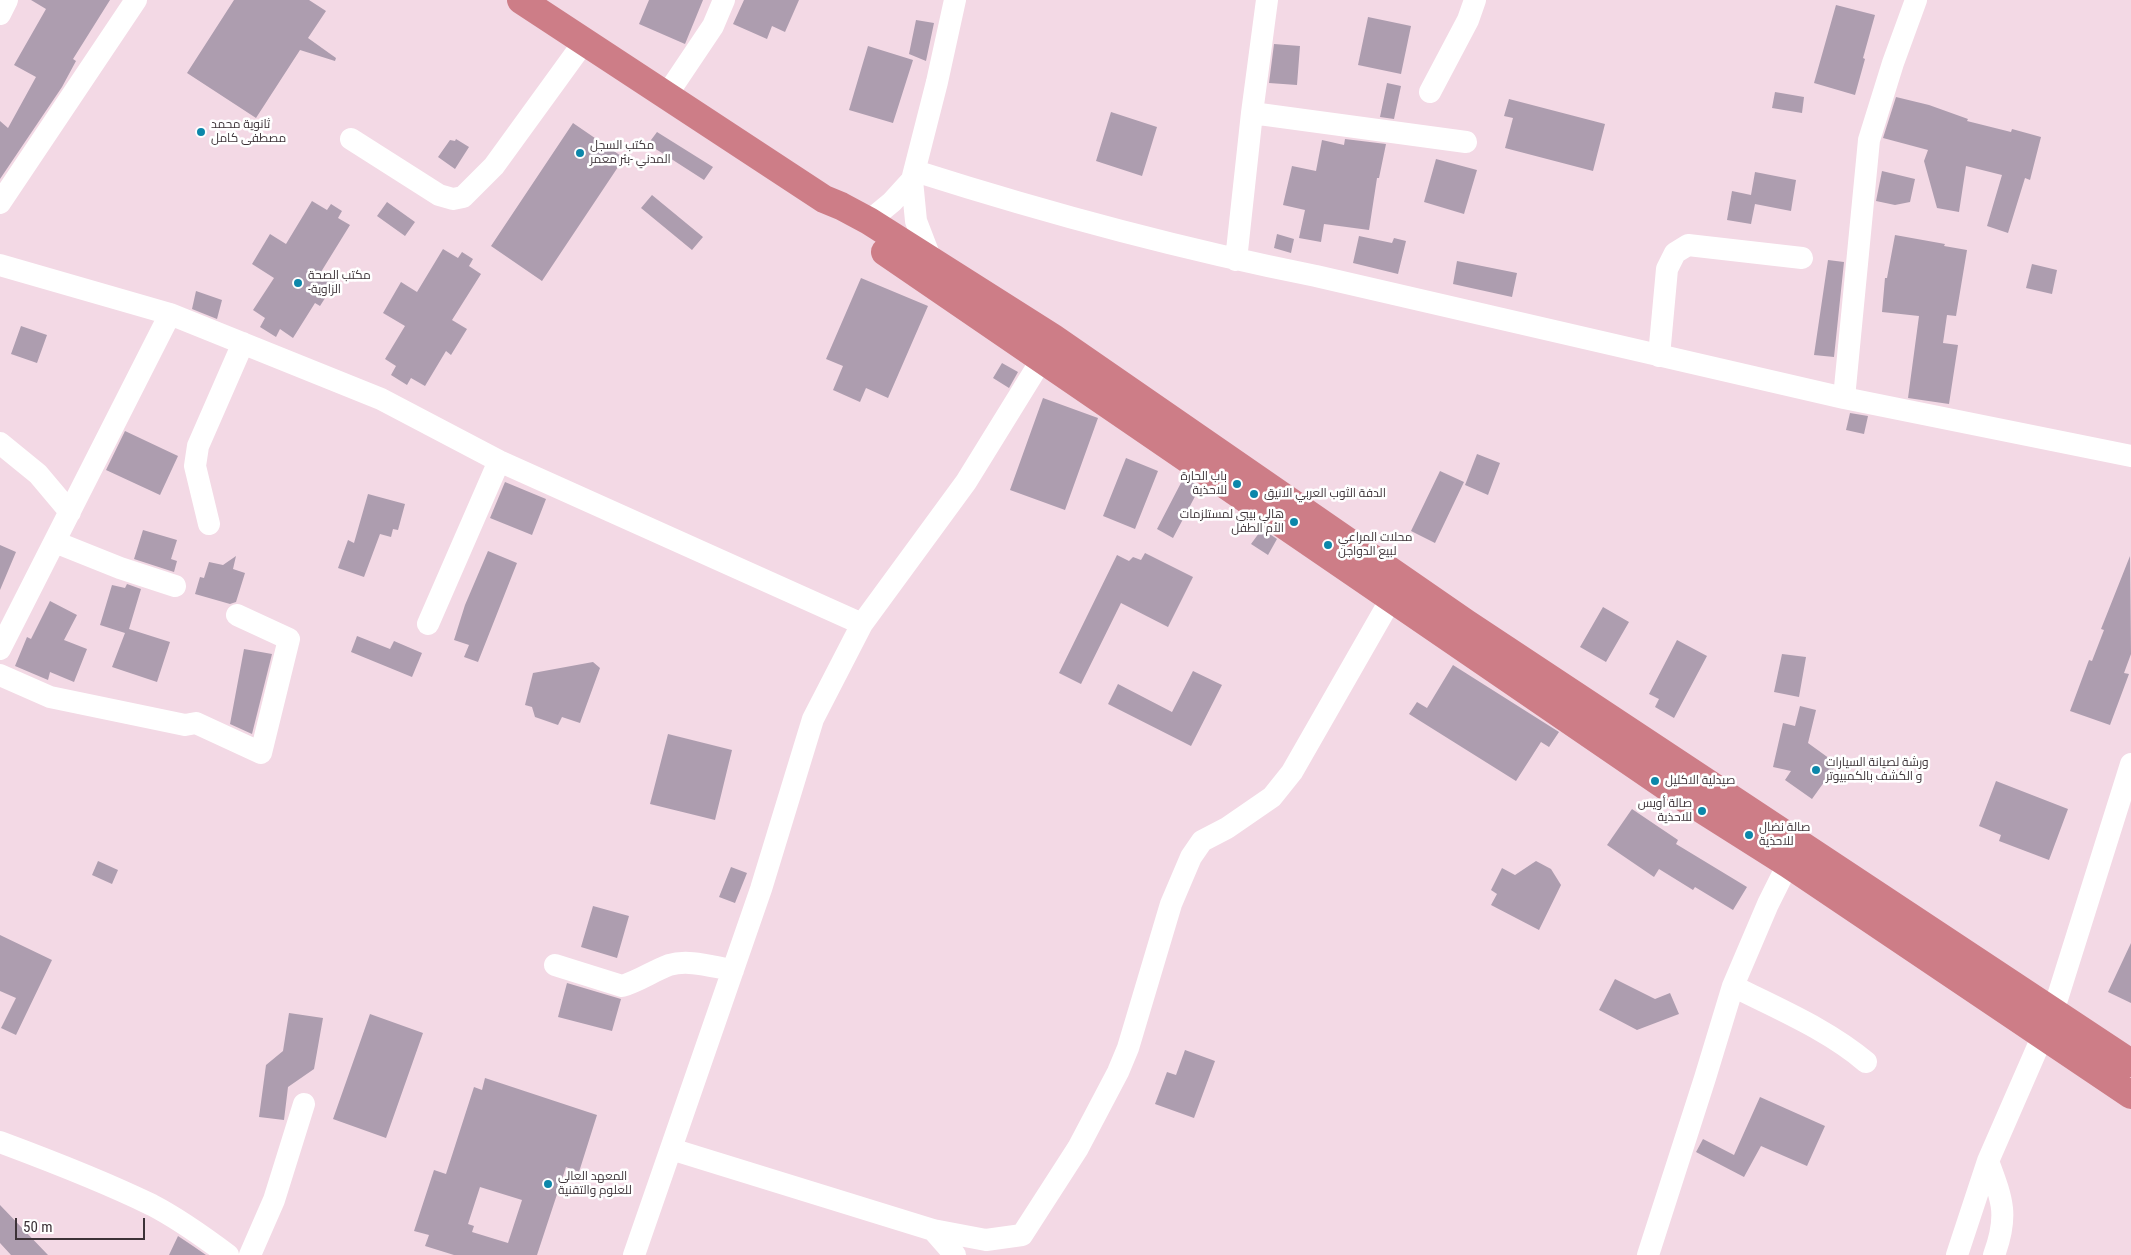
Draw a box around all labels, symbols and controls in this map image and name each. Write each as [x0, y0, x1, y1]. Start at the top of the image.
place label: ثانوية محمد مصطفى كامل [211, 118, 286, 146]
marker: ثانوية محمد مصطفى كامل [195, 126, 207, 138]
place label: مكتب السجل المدني -بئر معمر [590, 139, 671, 167]
marker: مكتب السجل المدني -بئر معمر [574, 147, 586, 159]
place label: مكتب الصحة -الزاوية [308, 269, 371, 297]
marker: مكتب الصحة -الزاوية [292, 277, 304, 289]
place label: باب الحارة للاحذية [1181, 470, 1227, 498]
marker: باب الحارة للاحذية [1231, 478, 1243, 490]
place label: الدفة الثوب العربي الانيق [1264, 487, 1386, 501]
marker: الدفة الثوب العربي الانيق [1248, 488, 1260, 500]
place label: هالي بيبي لمستلزمات الأم الطفل [1180, 508, 1284, 536]
marker: هالي بيبي لمستلزمات الأم الطفل [1288, 516, 1300, 528]
place label: محلات المراعي لبيع الدواجن [1338, 531, 1412, 559]
marker: محلات المراعي لبيع الدواجن [1322, 539, 1334, 551]
place label: ورشة لصيانة السيارات و الكشف بالكمبيوتر [1826, 756, 1929, 784]
marker: ورشة لصيانة السيارات و الكشف بالكمبيوتر [1810, 764, 1822, 776]
place label: صيدلية الاكليل [1665, 774, 1735, 788]
marker: صيدلية الاكليل [1649, 775, 1661, 787]
place label: صالة أويس للاحذية [1638, 797, 1692, 825]
marker: صالة أويس للاحذية [1696, 805, 1708, 817]
place label: صالة نضال للاحذية [1759, 821, 1810, 849]
marker: صالة نضال للاحذية [1743, 829, 1755, 841]
place label: المعهد العالي للعلوم والتقنية [558, 1170, 632, 1198]
marker: المعهد العالي للعلوم والتقنية [542, 1178, 554, 1190]
scale bar [18, 1208, 148, 1240]
text: 50 m [23, 1218, 53, 1236]

